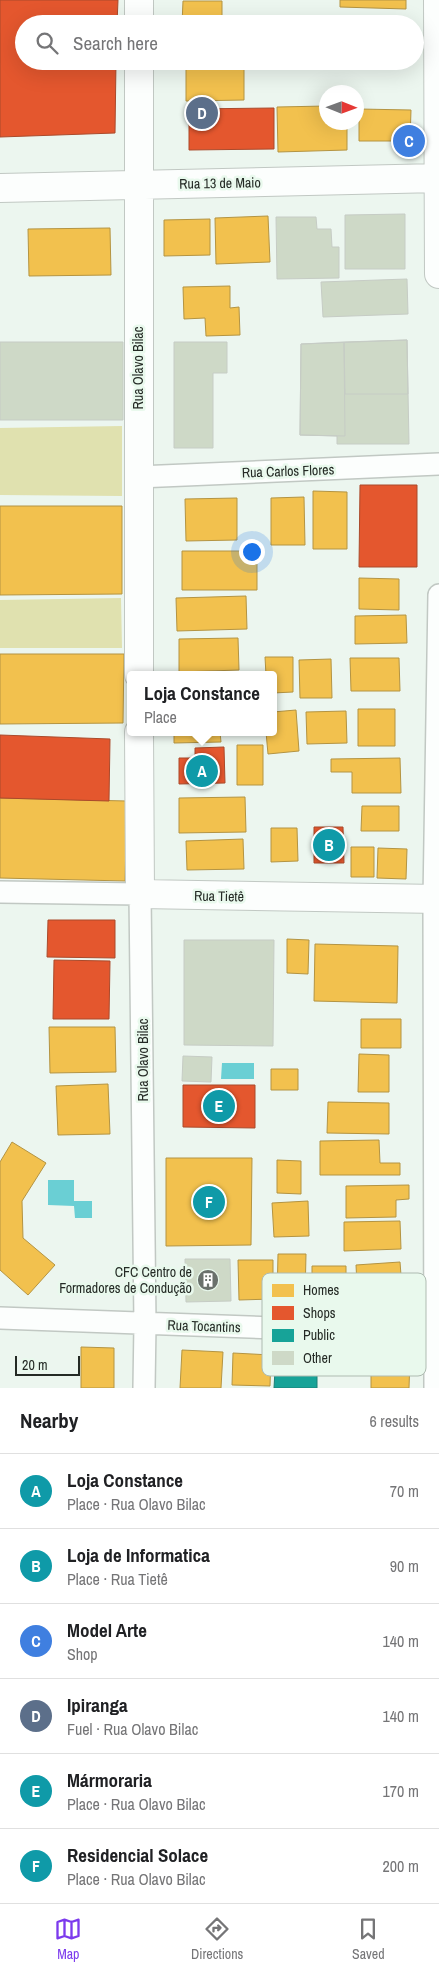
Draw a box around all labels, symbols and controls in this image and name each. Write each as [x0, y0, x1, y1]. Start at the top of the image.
search box [15, 15, 424, 70]
icon: search [33, 29, 61, 57]
text: Search here [73, 30, 158, 56]
north arrow [319, 85, 364, 130]
pin: D [186, 94, 218, 132]
pin: C [393, 122, 425, 160]
street label: Rua 13 de Maio [179, 173, 261, 193]
street label: Rua Olavo Bilac [129, 326, 147, 409]
street label: Rua Carlos Flores [241, 460, 335, 482]
your location [239, 539, 265, 565]
popup [127, 671, 277, 736]
text: Loja Constance [144, 680, 260, 706]
text: Place [144, 706, 177, 728]
pin: A [186, 752, 218, 790]
pin: B [313, 826, 345, 864]
street label: Rua Tietê [194, 887, 244, 905]
street label: Rua Olavo Bilac [134, 1018, 152, 1101]
pin: E [203, 1087, 235, 1125]
pin: F [193, 1183, 225, 1221]
place label: CFC Centro de Formadores de Condução [59, 1263, 192, 1297]
building icon: CFC Centro de Formadores de Condução [196, 1268, 220, 1292]
legend [262, 1273, 426, 1376]
text: Homes [303, 1281, 340, 1299]
text: Shops [303, 1304, 336, 1322]
street label: Rua Tocantins [167, 1316, 241, 1336]
text: Public [303, 1326, 335, 1344]
text: Other [303, 1349, 332, 1367]
scale bar [15, 1353, 80, 1376]
text: 20 m [22, 1356, 48, 1374]
text: Nearby [20, 1406, 78, 1435]
text: 6 results [369, 1410, 419, 1432]
text: Loja Constance [67, 1467, 183, 1493]
text: A [31, 1480, 41, 1502]
text: 70 m [390, 1480, 419, 1502]
text: Place · Rua Olavo Bilac [67, 1493, 206, 1515]
text: Loja de Informatica [67, 1542, 210, 1568]
text: B [31, 1555, 41, 1577]
text: 90 m [390, 1555, 419, 1577]
text: Place · Rua Tietê [67, 1568, 168, 1590]
text: Model Arte [67, 1617, 147, 1643]
text: C [31, 1630, 41, 1652]
text: 140 m [383, 1630, 419, 1652]
text: Shop [67, 1643, 98, 1665]
text: Ipiranga [67, 1692, 128, 1718]
text: D [31, 1705, 41, 1727]
text: 140 m [383, 1705, 419, 1727]
text: Fuel · Rua Olavo Bilac [67, 1718, 198, 1740]
text: Mármoraria [67, 1767, 152, 1793]
text: E [32, 1780, 40, 1802]
text: 170 m [383, 1780, 419, 1802]
text: Place · Rua Olavo Bilac [67, 1793, 206, 1815]
text: Residencial Solace [67, 1842, 208, 1868]
text: F [32, 1855, 40, 1877]
text: 200 m [383, 1855, 419, 1877]
text: Place · Rua Olavo Bilac [67, 1868, 206, 1890]
tab: Map [54, 1915, 82, 1963]
tab: Directions [191, 1915, 243, 1963]
tab: Saved [352, 1915, 385, 1963]

